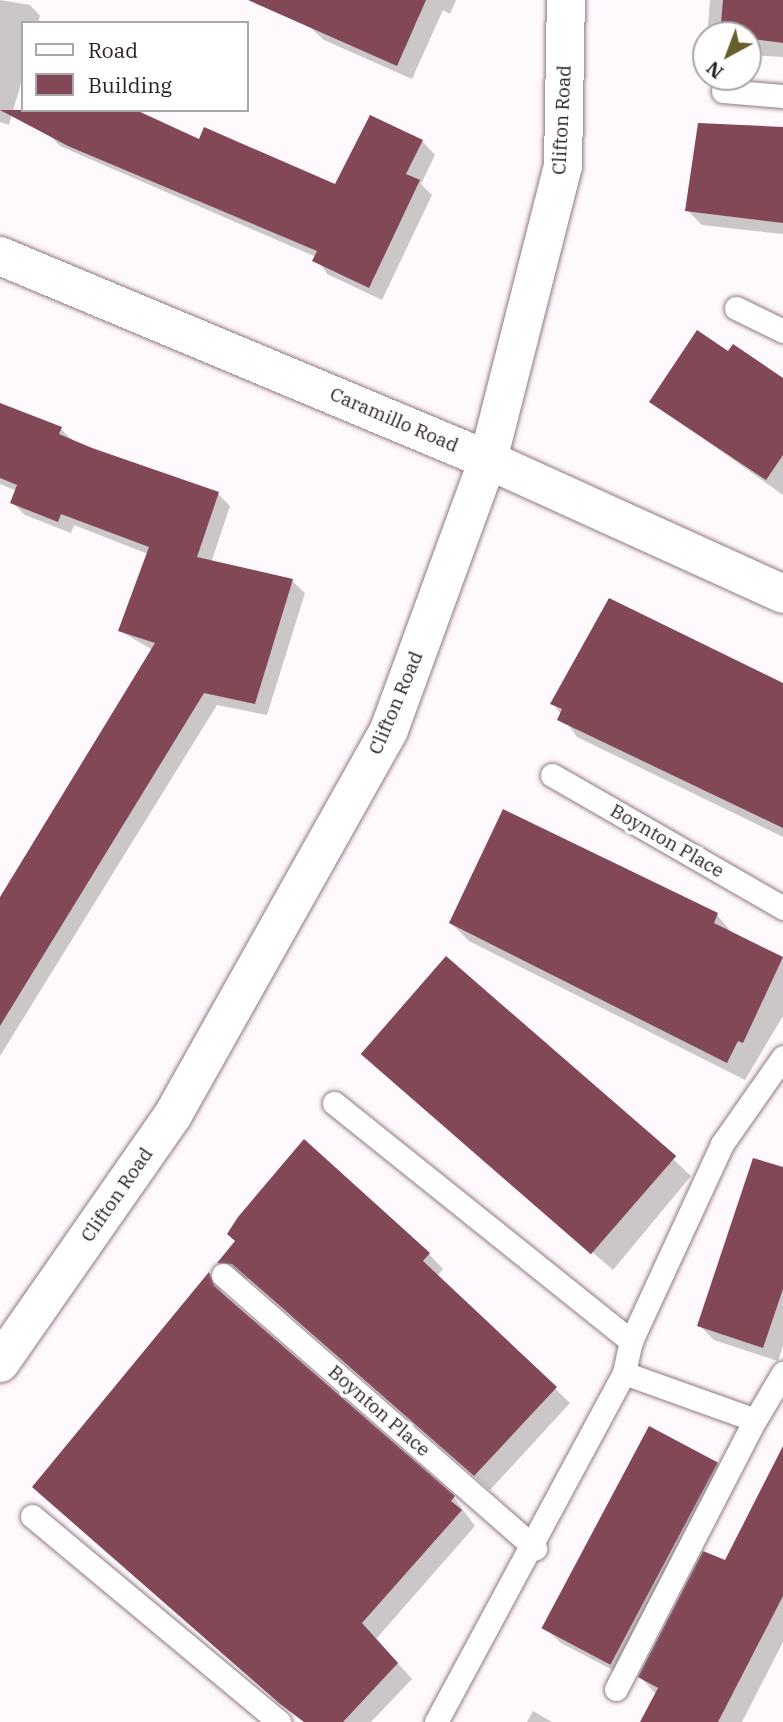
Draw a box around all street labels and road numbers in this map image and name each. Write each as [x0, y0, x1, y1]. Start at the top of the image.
street label: Clifton Road [548, 65, 576, 175]
street label: Caramillo Road [326, 383, 462, 457]
street label: Clifton Road [364, 648, 428, 758]
street label: Boynton Place [606, 799, 728, 883]
street label: Clifton Road [76, 1143, 158, 1247]
street label: Boynton Place [323, 1361, 435, 1461]

